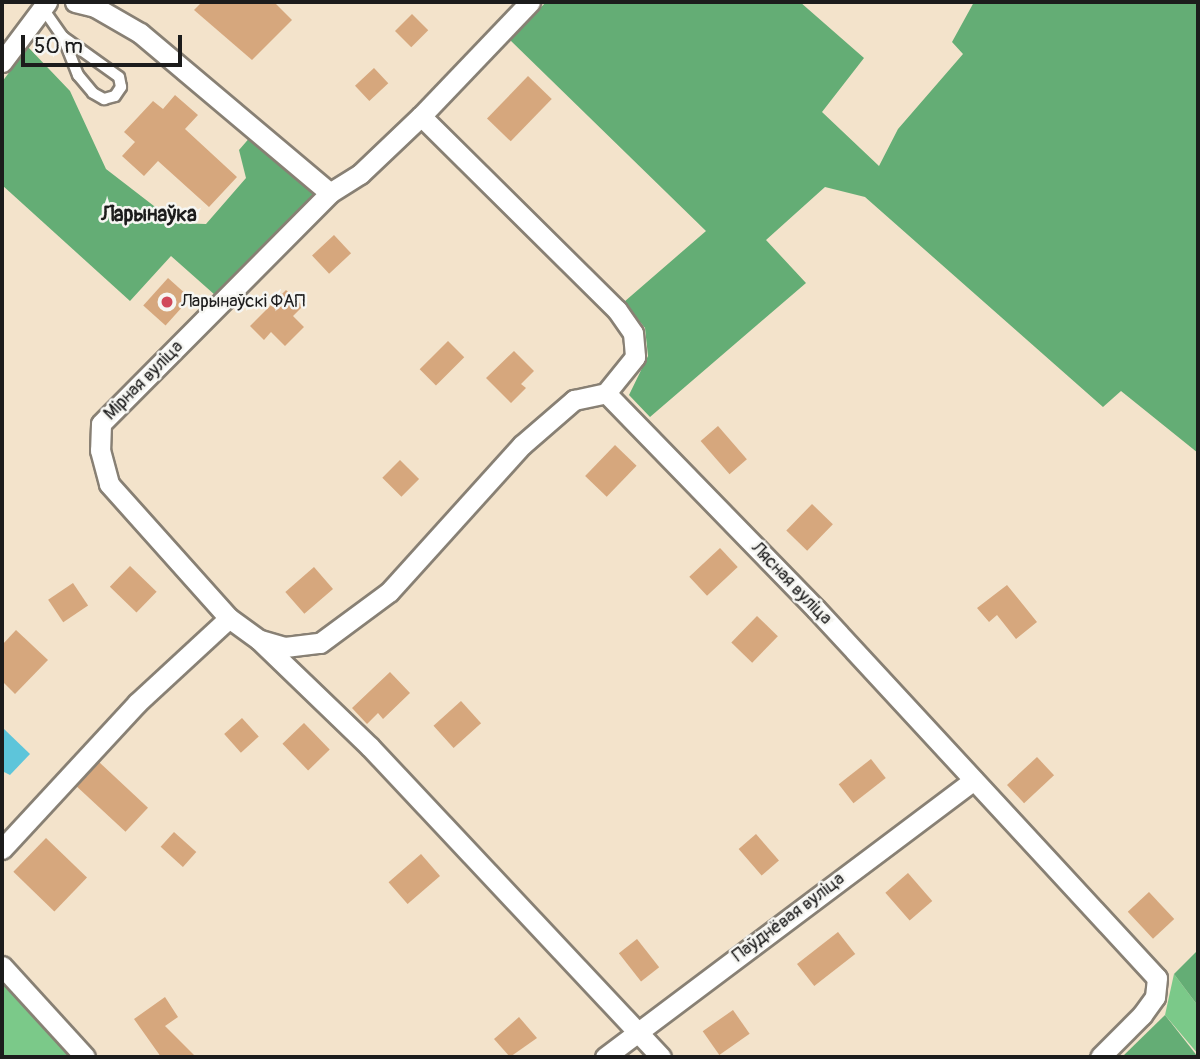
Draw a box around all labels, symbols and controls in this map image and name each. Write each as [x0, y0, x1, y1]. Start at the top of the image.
scale bar [24, 21, 186, 65]
text: 50 m [34, 33, 83, 60]
district label: Ларынаўка [101, 202, 197, 228]
place label: Ларынаўскі ФАП [181, 291, 305, 313]
marker: Ларынаўскі ФАП [159, 294, 175, 310]
street label: Мірная вуліца [100, 337, 188, 425]
street label: Лясная вуліца [746, 538, 836, 630]
street label: Паўднёвая вуліца [729, 869, 849, 967]

